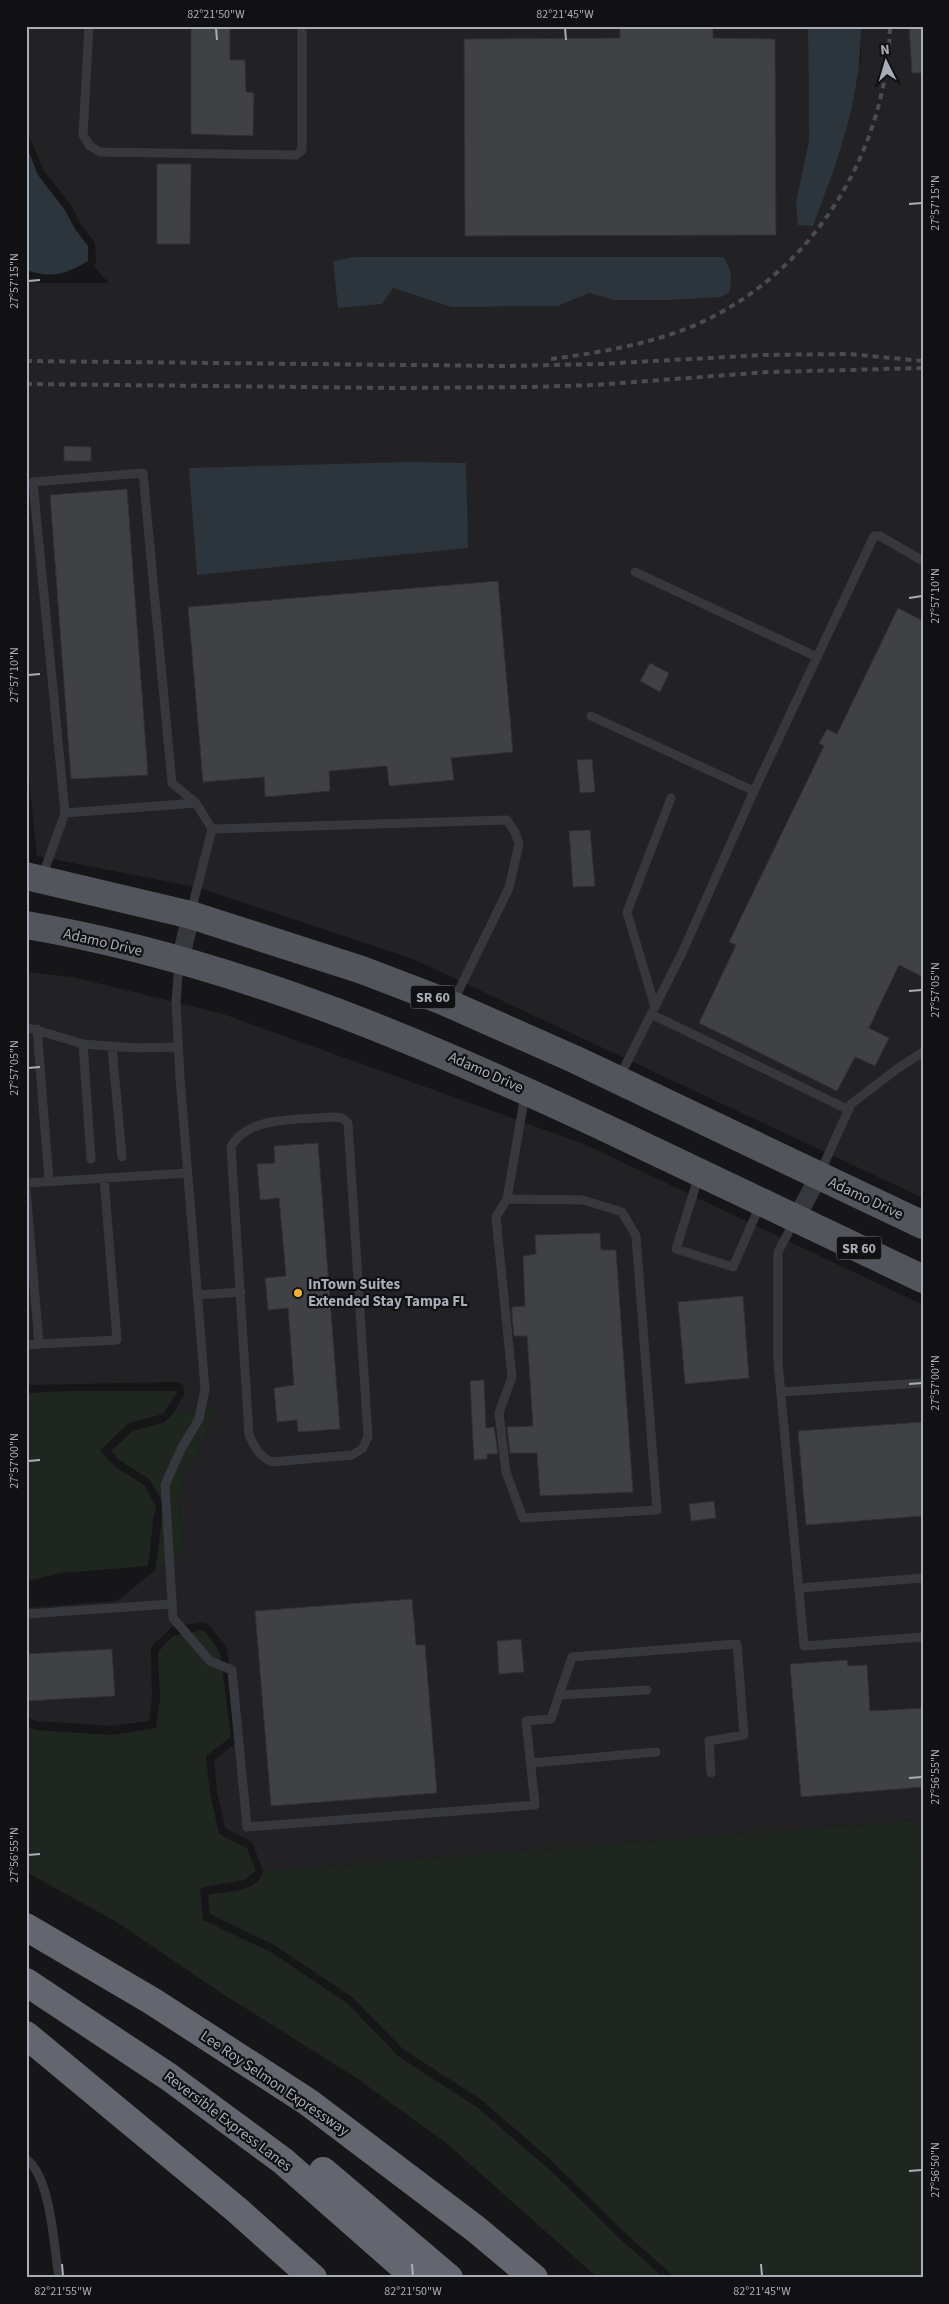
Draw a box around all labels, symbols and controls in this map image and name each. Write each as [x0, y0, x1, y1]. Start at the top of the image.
text: 82°21'50"W [187, 6, 245, 23]
text: 82°21'45"W [536, 6, 594, 23]
north arrow [862, 38, 912, 88]
text: N [879, 40, 890, 60]
text: 27°57'15"N [927, 175, 944, 231]
text: 27°57'15"N [6, 253, 23, 309]
text: 27°57'10"N [927, 568, 944, 624]
text: 27°57'10"N [6, 647, 23, 703]
street label: Adamo Drive [61, 923, 144, 962]
text: 27°57'05"N [927, 962, 944, 1018]
road number: SR 60 [410, 986, 456, 1009]
text: 27°57'05"N [6, 1040, 23, 1096]
street label: Adamo Drive [445, 1047, 527, 1098]
street label: Adamo Drive [825, 1172, 907, 1225]
road number: SR 60 [836, 1236, 882, 1260]
place label: InTown Suites Extended Stay Tampa FL [308, 1274, 468, 1312]
marker: InTown Suites Extended Stay Tampa FL [292, 1287, 304, 1299]
text: 27°57'00"N [927, 1355, 944, 1411]
text: 27°57'00"N [6, 1433, 23, 1489]
text: 27°56'55"N [927, 1749, 944, 1805]
text: 27°56'55"N [6, 1827, 23, 1883]
street label: Lee Roy Selmon Expressway [196, 2026, 353, 2141]
street label: Reversible Express Lanes [159, 2066, 296, 2177]
text: 27°56'50"N [927, 2142, 944, 2198]
text: 82°21'55"W [34, 2283, 92, 2300]
text: 82°21'50"W [384, 2283, 442, 2300]
text: 82°21'45"W [733, 2283, 791, 2300]

